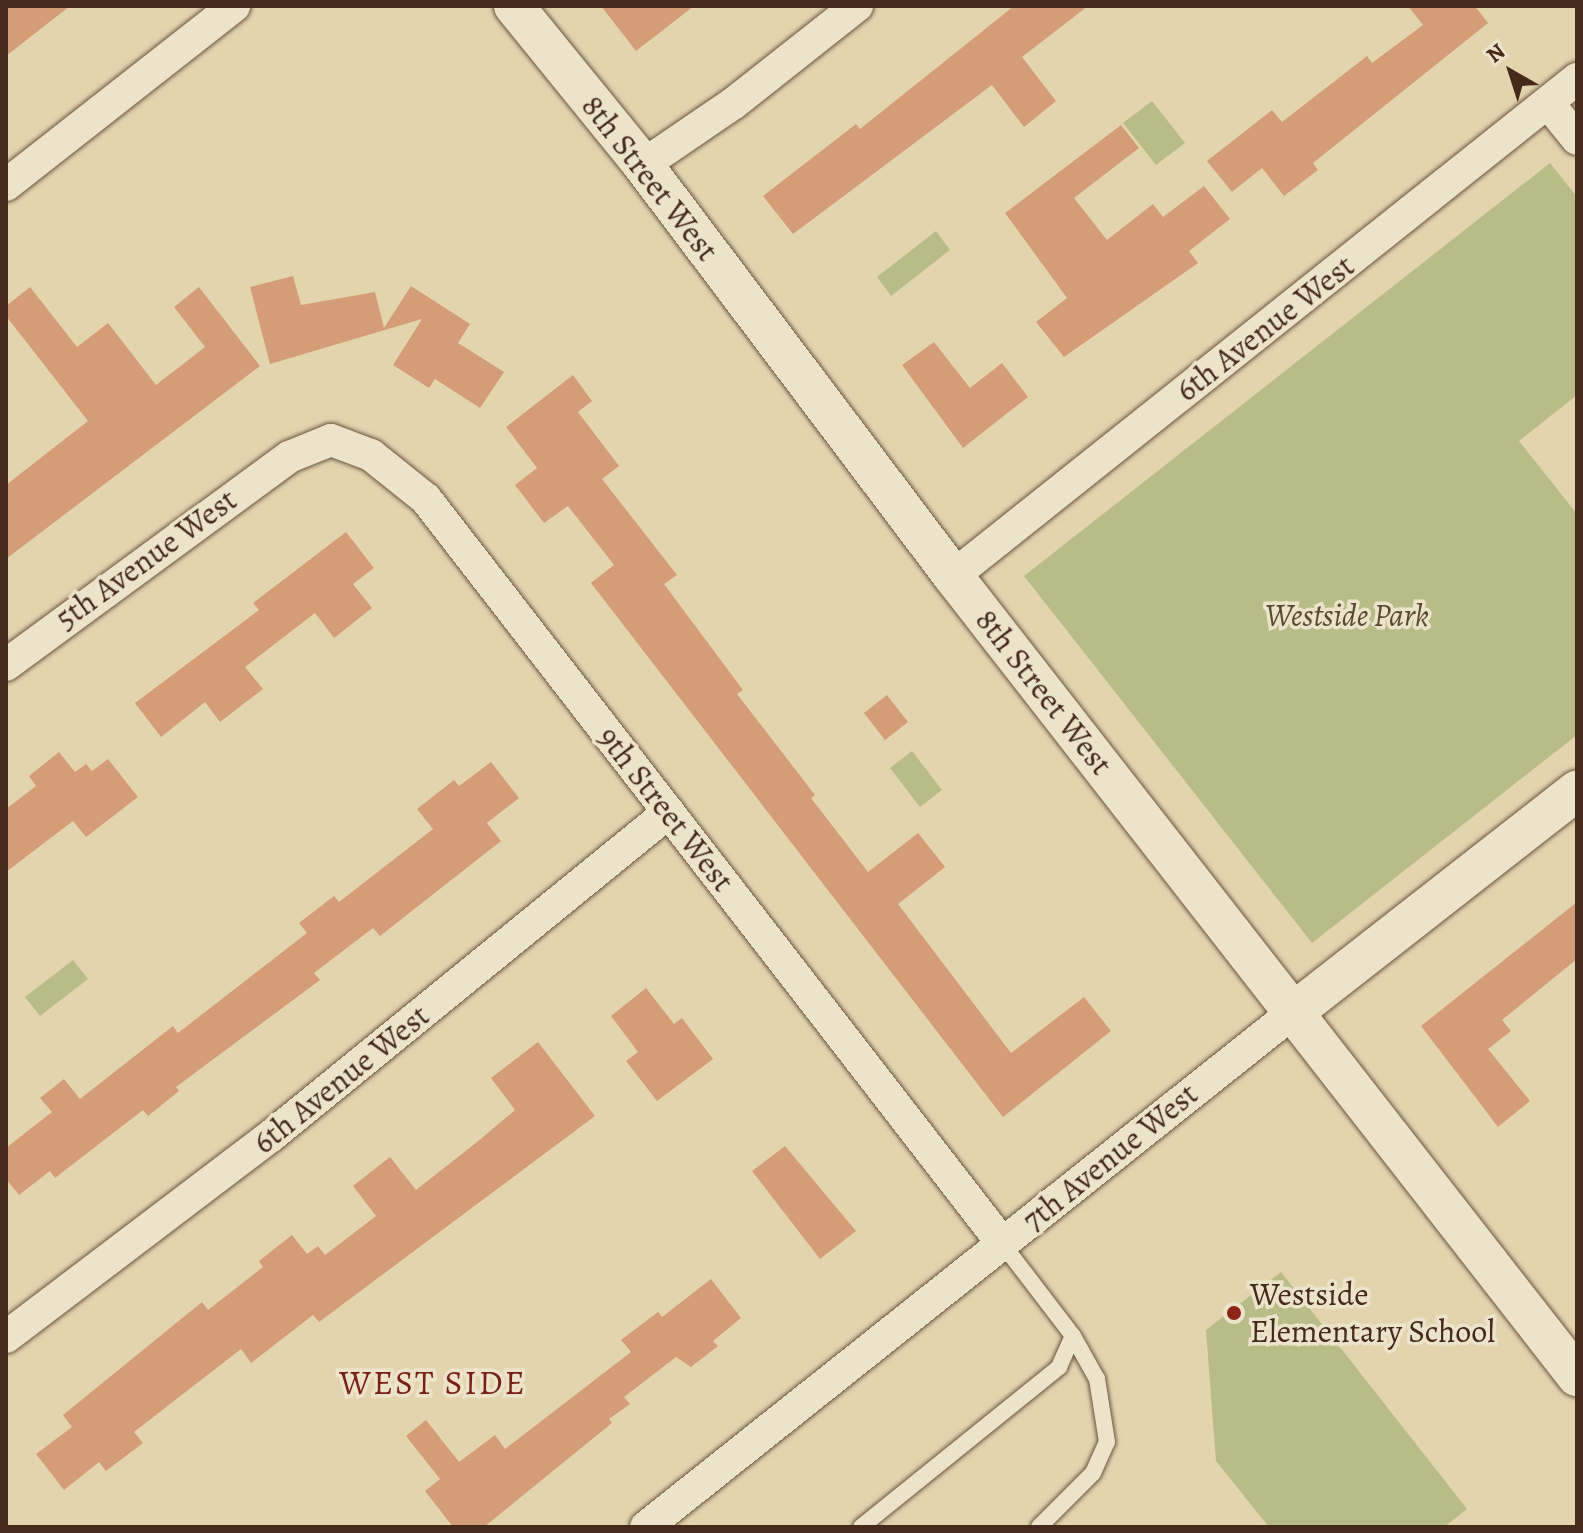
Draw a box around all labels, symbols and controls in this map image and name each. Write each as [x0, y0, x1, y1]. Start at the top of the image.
north arrow [1471, 32, 1551, 112]
text: N [1480, 37, 1512, 70]
street label: 8th Street West [573, 87, 727, 269]
street label: 6th Avenue West [1168, 247, 1362, 409]
street label: 5th Avenue West [48, 480, 244, 638]
park label: Westside Park [1265, 596, 1429, 634]
street label: 8th Street West [967, 601, 1121, 783]
street label: 9th Street West [590, 719, 742, 899]
street label: 6th Avenue West [245, 996, 437, 1162]
street label: 7th Avenue West [1015, 1075, 1205, 1239]
place label: Westside Elementary School [1250, 1276, 1495, 1351]
marker: Westside Elementary School [1225, 1304, 1243, 1322]
district label: WEST SIDE [339, 1363, 527, 1403]

